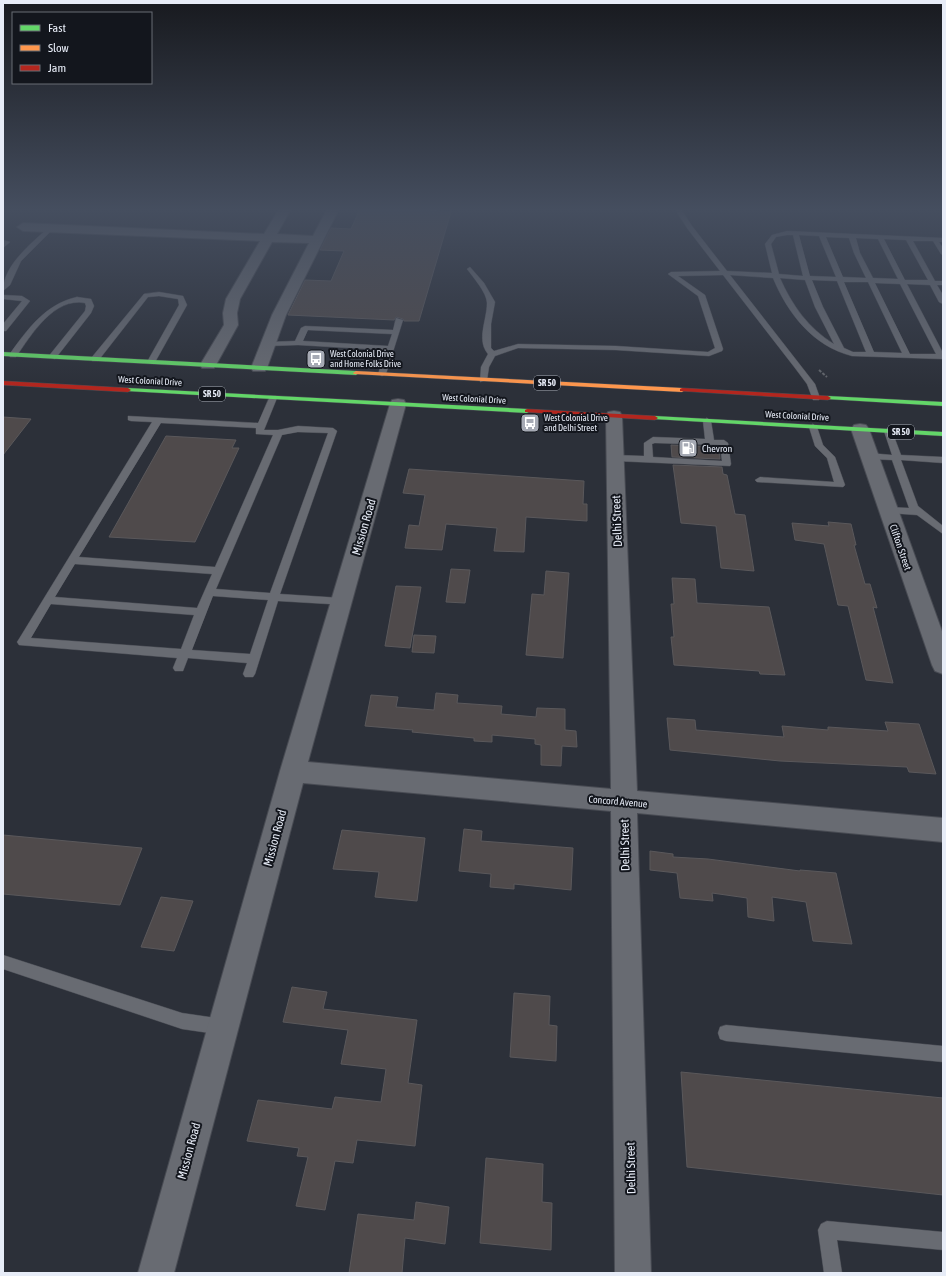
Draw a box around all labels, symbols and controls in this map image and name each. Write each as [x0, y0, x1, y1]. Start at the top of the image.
legend [12, 12, 152, 84]
text: Fast [48, 21, 66, 35]
text: Slow [48, 41, 69, 55]
text: Jam [48, 61, 66, 75]
bus stop icon: West Colonial Drive and Home Folks Drive [305, 348, 327, 370]
place label: West Colonial Drive and Home Folks Drive [330, 349, 401, 369]
street label: West Colonial Drive [118, 374, 182, 388]
road number: SR 50 [534, 376, 560, 390]
road number: SR 50 [199, 387, 225, 401]
street label: West Colonial Drive [442, 392, 506, 406]
street label: West Colonial Drive [765, 409, 829, 423]
bus stop icon: West Colonial Drive and Delhi Street [519, 412, 541, 434]
place label: West Colonial Drive and Delhi Street [544, 413, 608, 433]
road number: SR 50 [888, 425, 914, 439]
fuel station icon: Chevron [677, 437, 699, 459]
place label: Chevron [702, 443, 733, 454]
street label: Delhi Street [609, 494, 625, 547]
street label: Mission Road [349, 497, 379, 557]
street label: Clifton Street [888, 523, 914, 572]
street label: Concord Avenue [588, 793, 648, 810]
street label: Mission Road [261, 808, 289, 868]
street label: Delhi Street [618, 818, 632, 871]
street label: Mission Road [175, 1121, 203, 1181]
street label: Delhi Street [624, 1141, 638, 1194]

